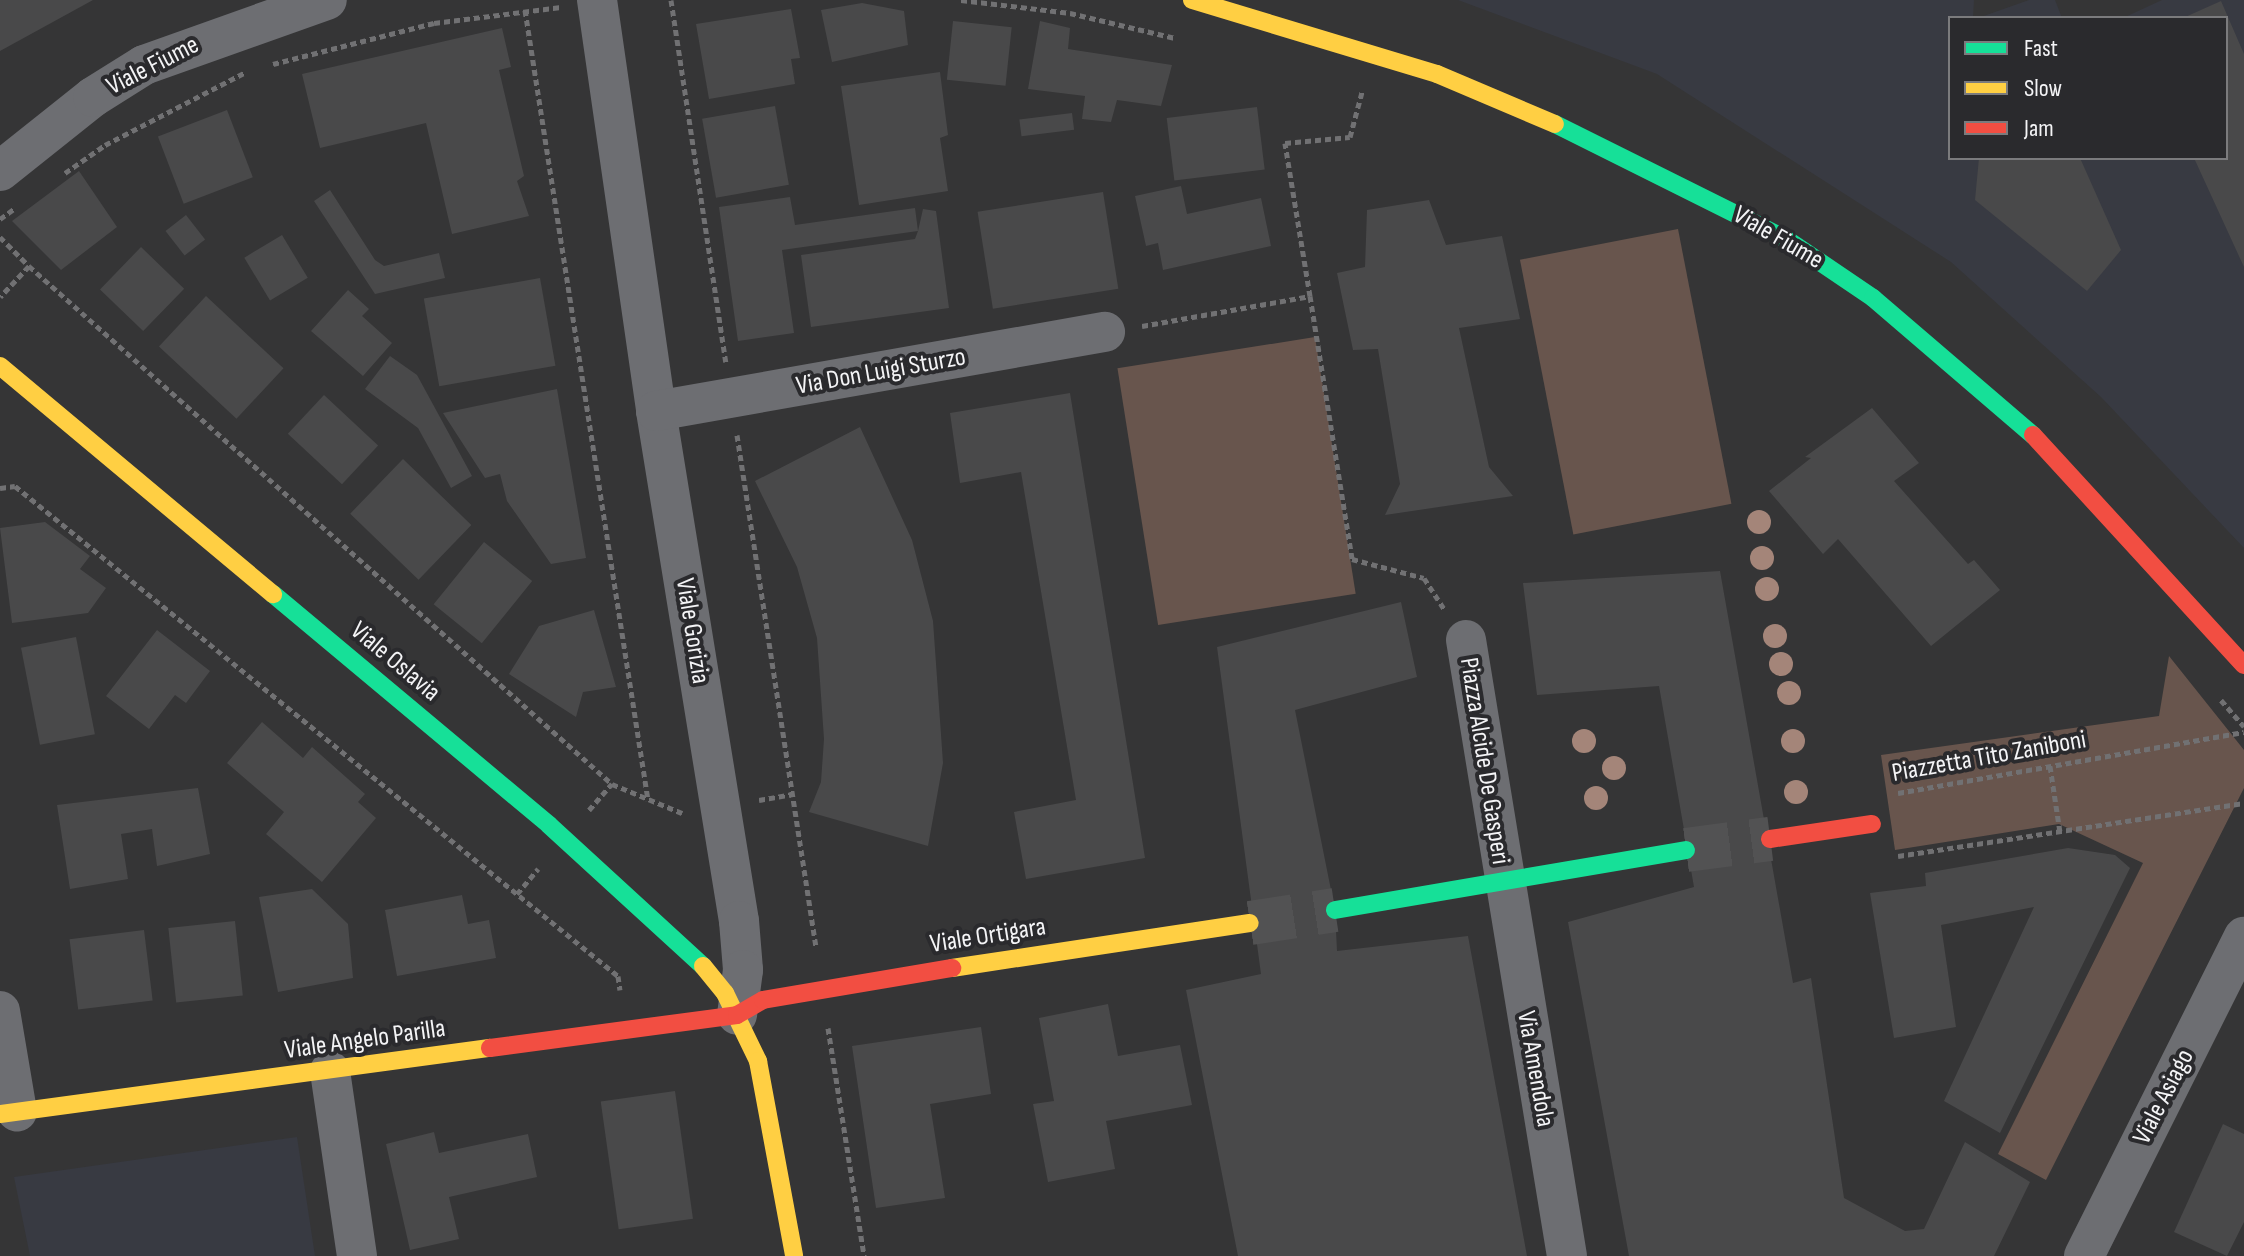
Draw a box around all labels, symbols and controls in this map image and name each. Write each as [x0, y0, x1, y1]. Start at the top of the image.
legend [1948, 16, 2228, 160]
street label: Viale Fiume [102, 30, 204, 102]
text: Fast [2024, 34, 2058, 63]
text: Slow [2024, 74, 2062, 103]
text: Jam [2024, 114, 2054, 143]
street label: Viale Fiume [1727, 200, 1829, 276]
street label: Via Don Luigi Sturzo [794, 342, 968, 402]
street label: Viale Gorizia [668, 576, 716, 686]
street label: Viale Oslavia [344, 615, 446, 709]
street label: Piazza Alcide De Gasperi [1452, 656, 1516, 866]
street label: Piazzetta Tito Zaniboni [1890, 725, 2088, 789]
street label: Viale Ortigara [928, 911, 1048, 961]
street label: Via Amendola [1509, 1009, 1561, 1129]
street label: Viale Angelo Parilla [283, 1013, 447, 1067]
street label: Viale Asiago [2127, 1044, 2201, 1150]

